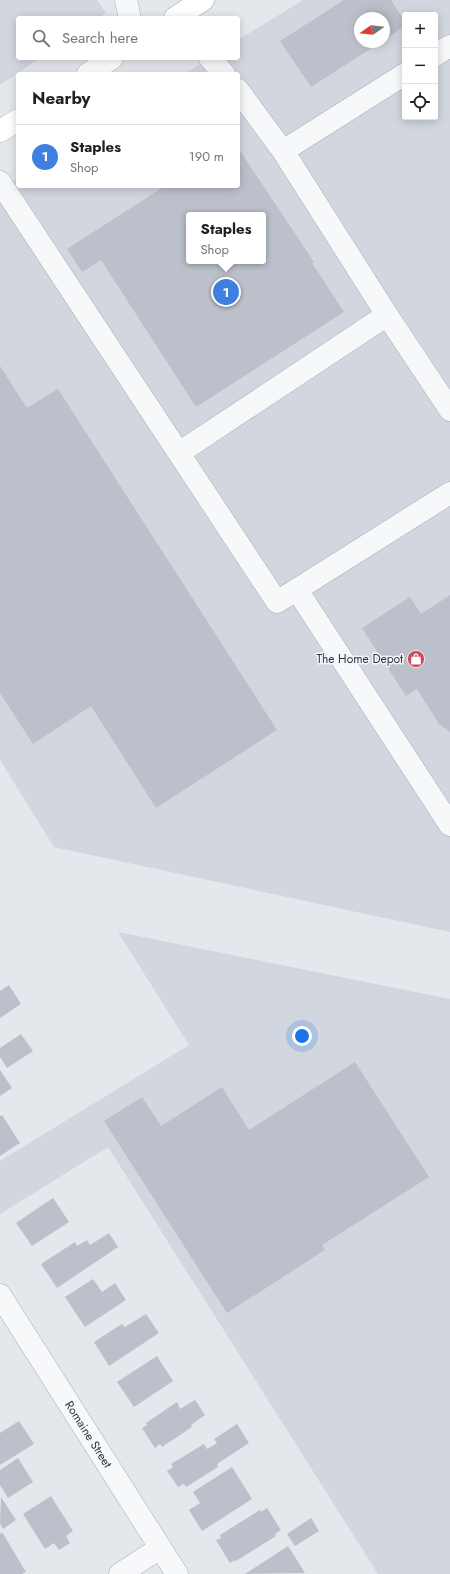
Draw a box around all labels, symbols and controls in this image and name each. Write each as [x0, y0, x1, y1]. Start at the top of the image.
north arrow [354, 12, 390, 48]
map controls [402, 12, 438, 120]
button: + [402, 12, 438, 48]
search box [16, 16, 240, 60]
icon: search [30, 27, 52, 49]
text: Search here [62, 27, 138, 49]
button: − [402, 48, 438, 84]
button: locate [402, 84, 438, 120]
text: Nearby [32, 86, 90, 110]
text: Staples [70, 136, 121, 158]
text: 1 [42, 147, 48, 166]
text: 190 m [189, 147, 224, 166]
text: Shop [70, 158, 98, 177]
popup [186, 212, 266, 264]
text: Staples [201, 218, 251, 240]
text: Shop [201, 240, 229, 259]
pin: 1 [213, 277, 239, 307]
shop icon: The Home Depot [406, 649, 426, 669]
place label: The Home Depot [316, 650, 403, 668]
your location [292, 1026, 312, 1046]
street label: Romaine Street [60, 1397, 117, 1471]

